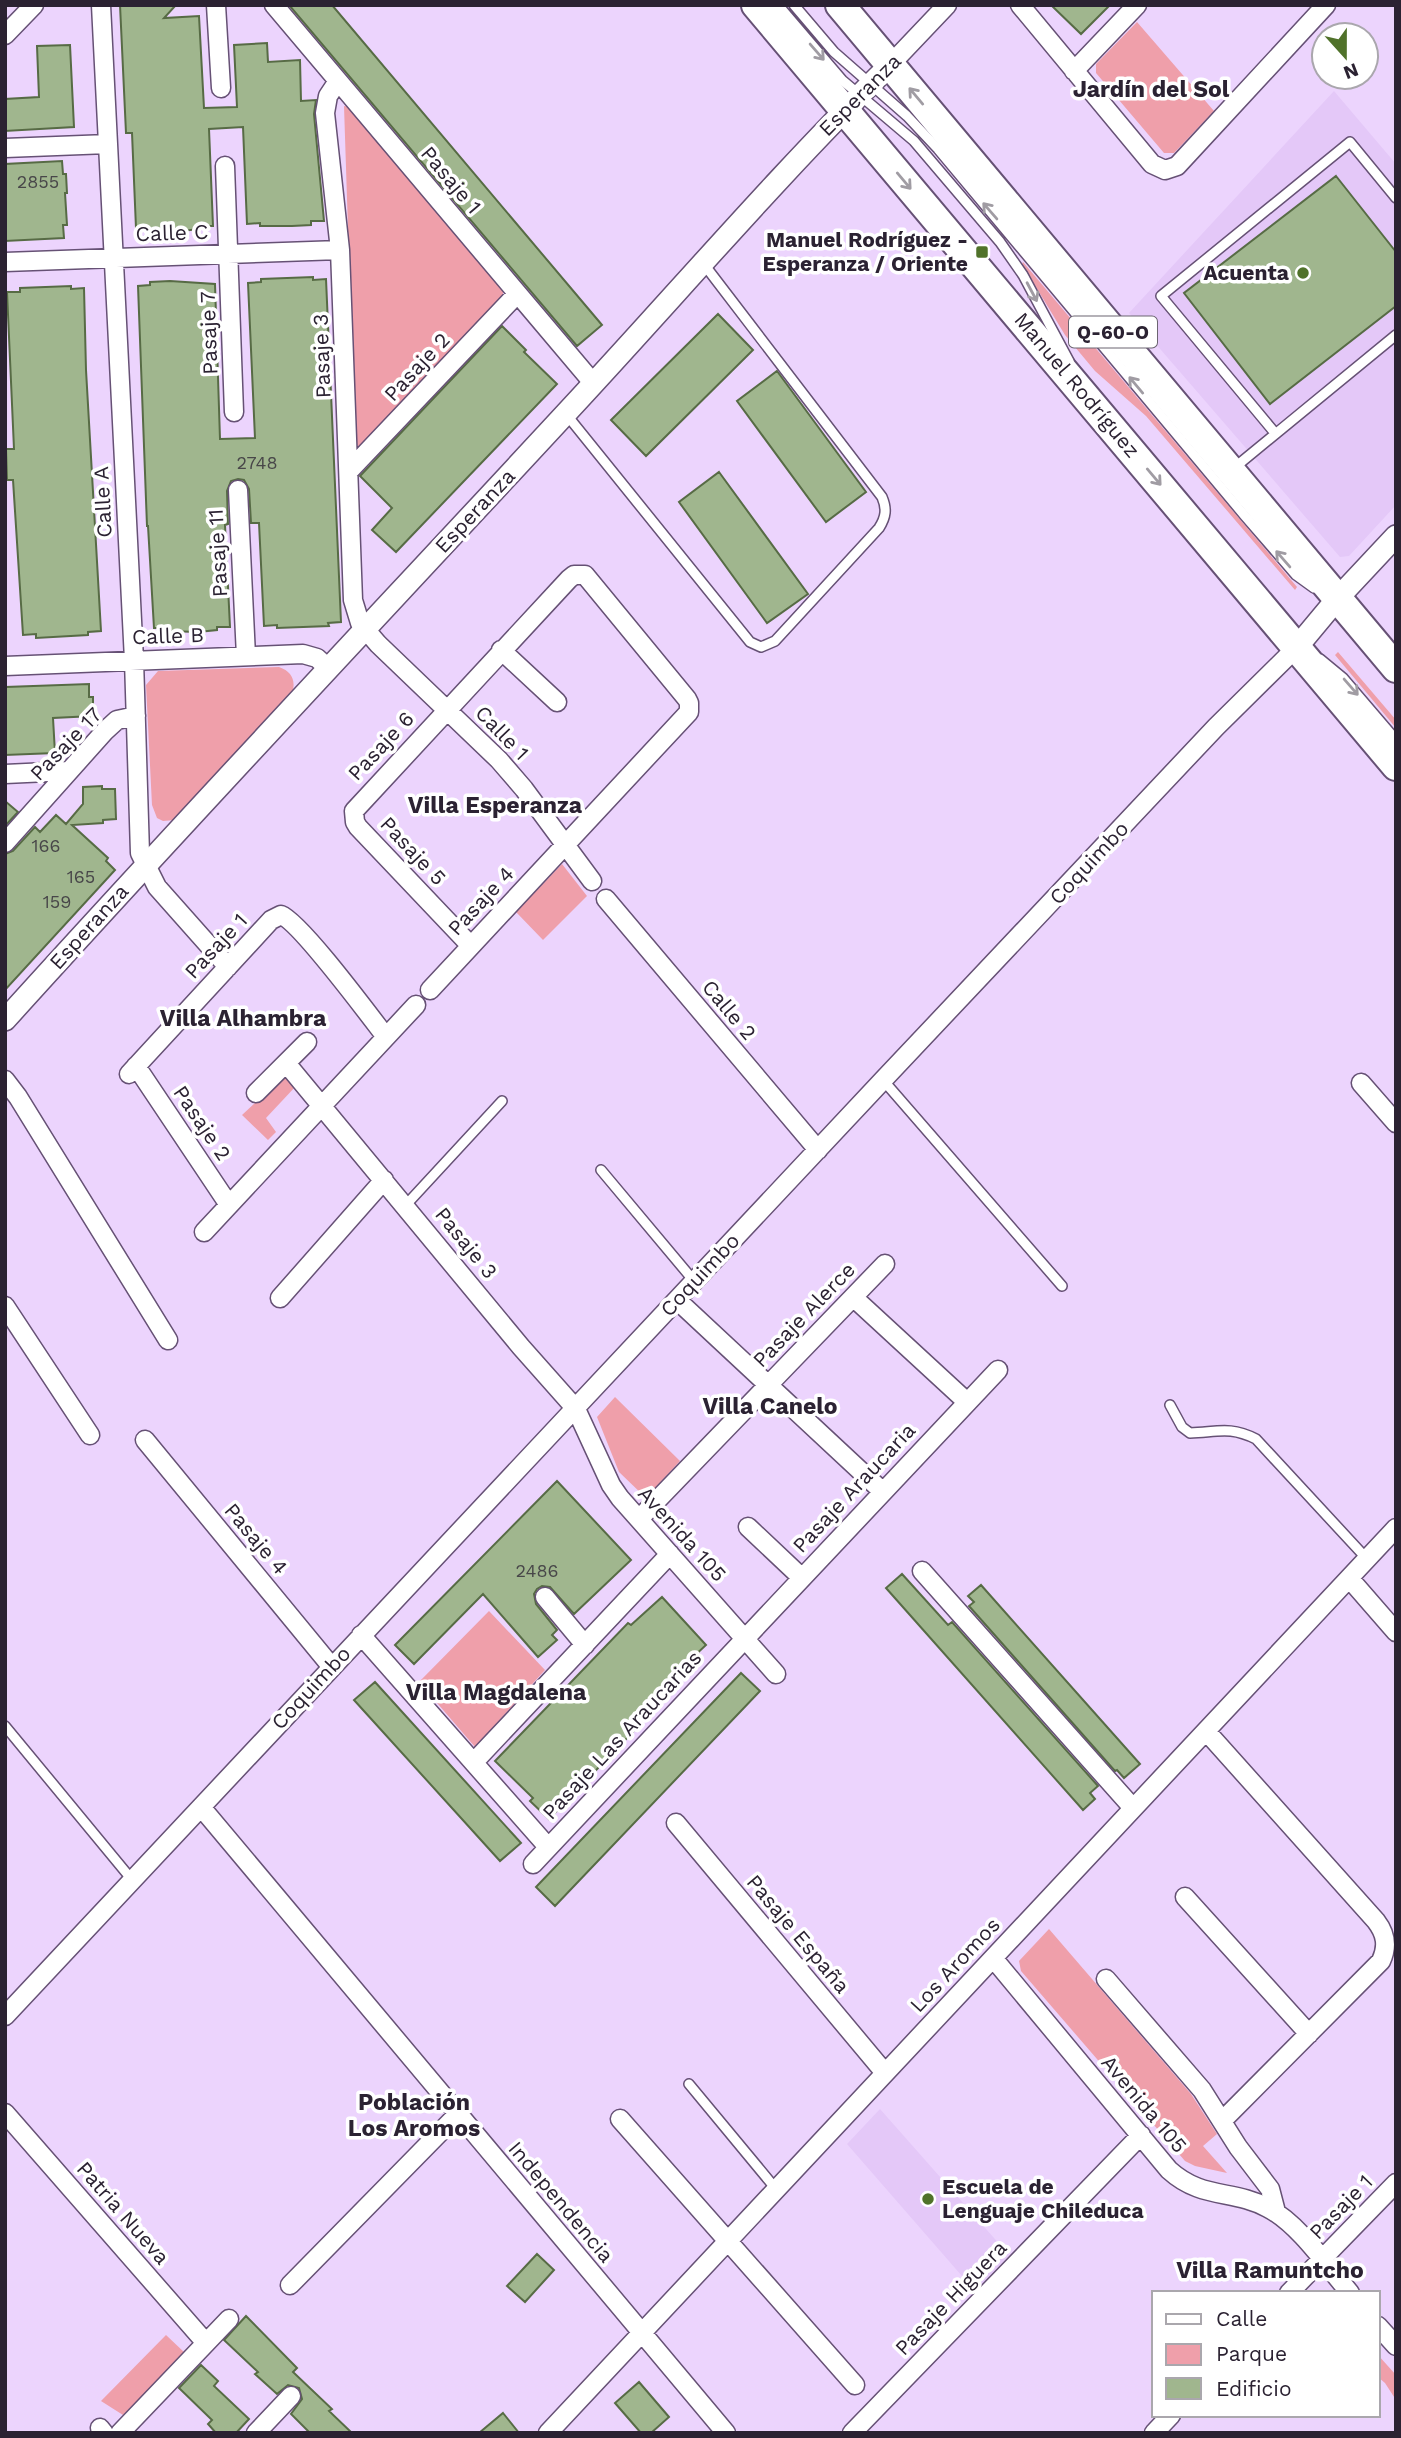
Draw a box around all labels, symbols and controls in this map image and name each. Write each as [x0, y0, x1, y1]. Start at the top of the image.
north arrow [1310, 21, 1380, 91]
one-way arrow [809, 42, 825, 60]
street label: Esperanza [813, 48, 906, 141]
text: N [1340, 58, 1362, 85]
district label: Jardín del Sol [1073, 76, 1230, 103]
one-way arrow [908, 87, 924, 105]
street label: Pasaje 1 [416, 141, 487, 218]
house number: 2855 [17, 171, 59, 192]
one-way arrow [896, 171, 912, 189]
one-way arrow [982, 202, 998, 220]
street label: Calle C [135, 219, 209, 246]
place label: Manuel Rodríguez - Esperanza / Oriente [762, 227, 968, 276]
marker: Manuel Rodríguez - Esperanza / Oriente [974, 244, 990, 260]
place label: Acuenta [1204, 260, 1290, 285]
marker: Acuenta [1295, 265, 1311, 281]
one-way arrow [1025, 282, 1039, 302]
street label: Pasaje 7 [195, 291, 222, 375]
street label: Manuel Rodríguez [1009, 307, 1145, 462]
street label: Pasaje 3 [308, 313, 335, 399]
road number: Q-60-O [1069, 316, 1157, 348]
street label: Pasaje 2 [379, 327, 455, 406]
one-way arrow [1128, 377, 1144, 395]
house number: 2748 [236, 452, 278, 473]
street label: Esperanza [429, 463, 520, 558]
street label: Calle A [88, 466, 117, 538]
one-way arrow [1146, 468, 1162, 486]
street label: Pasaje 11 [203, 508, 232, 598]
one-way arrow [1275, 550, 1291, 568]
street label: Calle B [131, 622, 204, 649]
one-way arrow [1343, 678, 1359, 696]
street label: Calle 1 [470, 700, 534, 765]
street label: Pasaje 17 [25, 702, 107, 785]
street label: Pasaje 6 [342, 706, 419, 785]
district label: Villa Esperanza [408, 792, 583, 819]
street label: Pasaje 5 [375, 811, 451, 890]
street label: Coquimbo [1044, 816, 1133, 909]
house number: 166 [32, 835, 60, 856]
street label: Pasaje 4 [442, 861, 519, 940]
house number: 165 [67, 866, 95, 887]
street label: Esperanza [44, 879, 133, 974]
house number: 159 [43, 891, 71, 912]
street label: Pasaje 1 [179, 908, 252, 984]
street label: Calle 2 [697, 975, 762, 1045]
district label: Villa Alhambra [160, 1005, 327, 1032]
street label: Pasaje 2 [168, 1081, 236, 1165]
street label: Pasaje 3 [430, 1202, 503, 1283]
street label: Coquimbo [655, 1228, 744, 1321]
street label: Pasaje Alerce [747, 1257, 860, 1372]
district label: Villa Canelo [702, 1393, 838, 1420]
street label: Pasaje Araucaria [787, 1417, 920, 1558]
street label: Avenida 105 [633, 1481, 732, 1586]
street label: Pasaje 4 [219, 1498, 293, 1579]
house number: 2486 [516, 1560, 558, 1581]
street label: Coquimbo [266, 1641, 355, 1734]
street label: Pasaje Las Araucarias [537, 1645, 707, 1824]
district label: Villa Magdalena [406, 1679, 587, 1706]
street label: Pasaje España [742, 1869, 855, 1998]
street label: Los Aromos [904, 1912, 1005, 2017]
street label: Avenida 105 [1096, 2050, 1192, 2158]
district label: Población Los Aromos [348, 2089, 480, 2142]
street label: Independencia [504, 2136, 619, 2267]
street label: Patria Nueva [72, 2156, 175, 2269]
street label: Pasaje 1 [1304, 2169, 1378, 2244]
place label: Escuela de Lenguaje Chileduca [942, 2174, 1144, 2223]
marker: Escuela de Lenguaje Chileduca [920, 2191, 936, 2207]
street label: Pasaje Higuera [890, 2235, 1012, 2360]
district label: Villa Ramuntcho [1176, 2257, 1364, 2284]
legend [1152, 2291, 1380, 2417]
text: Calle [1216, 2306, 1267, 2331]
text: Parque [1216, 2341, 1287, 2366]
text: Edificio [1216, 2376, 1292, 2401]

